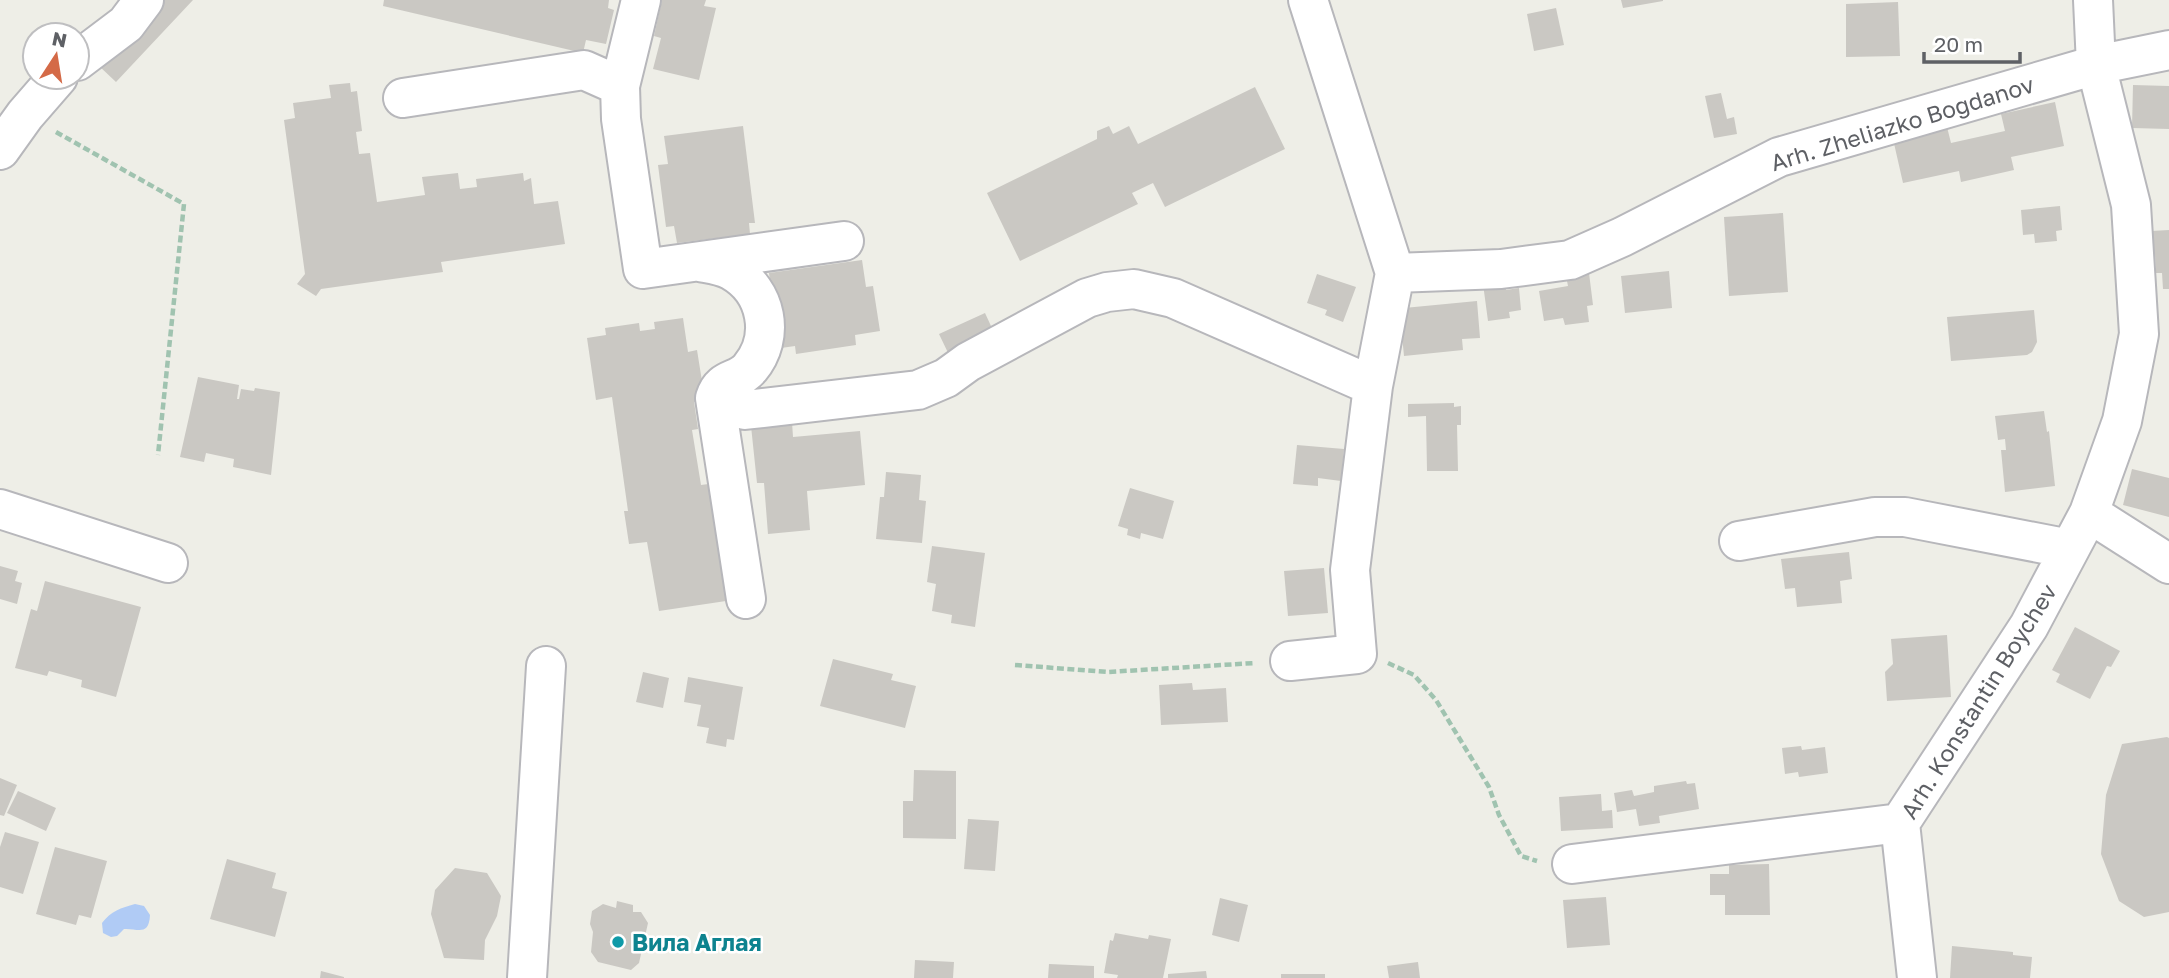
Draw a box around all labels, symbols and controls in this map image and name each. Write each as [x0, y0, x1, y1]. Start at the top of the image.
north arrow [21, 21, 91, 91]
scale bar [1924, 21, 2020, 65]
text: N [50, 26, 69, 52]
text: 20 m [1934, 31, 1983, 57]
street label: Arh. Zheliazko Bogdanov [1767, 70, 2037, 176]
street label: Arh. Konstantin Boychev [1894, 578, 2062, 824]
place label: Вила Аглая [632, 928, 762, 956]
marker: Вила Аглая [610, 934, 626, 950]

